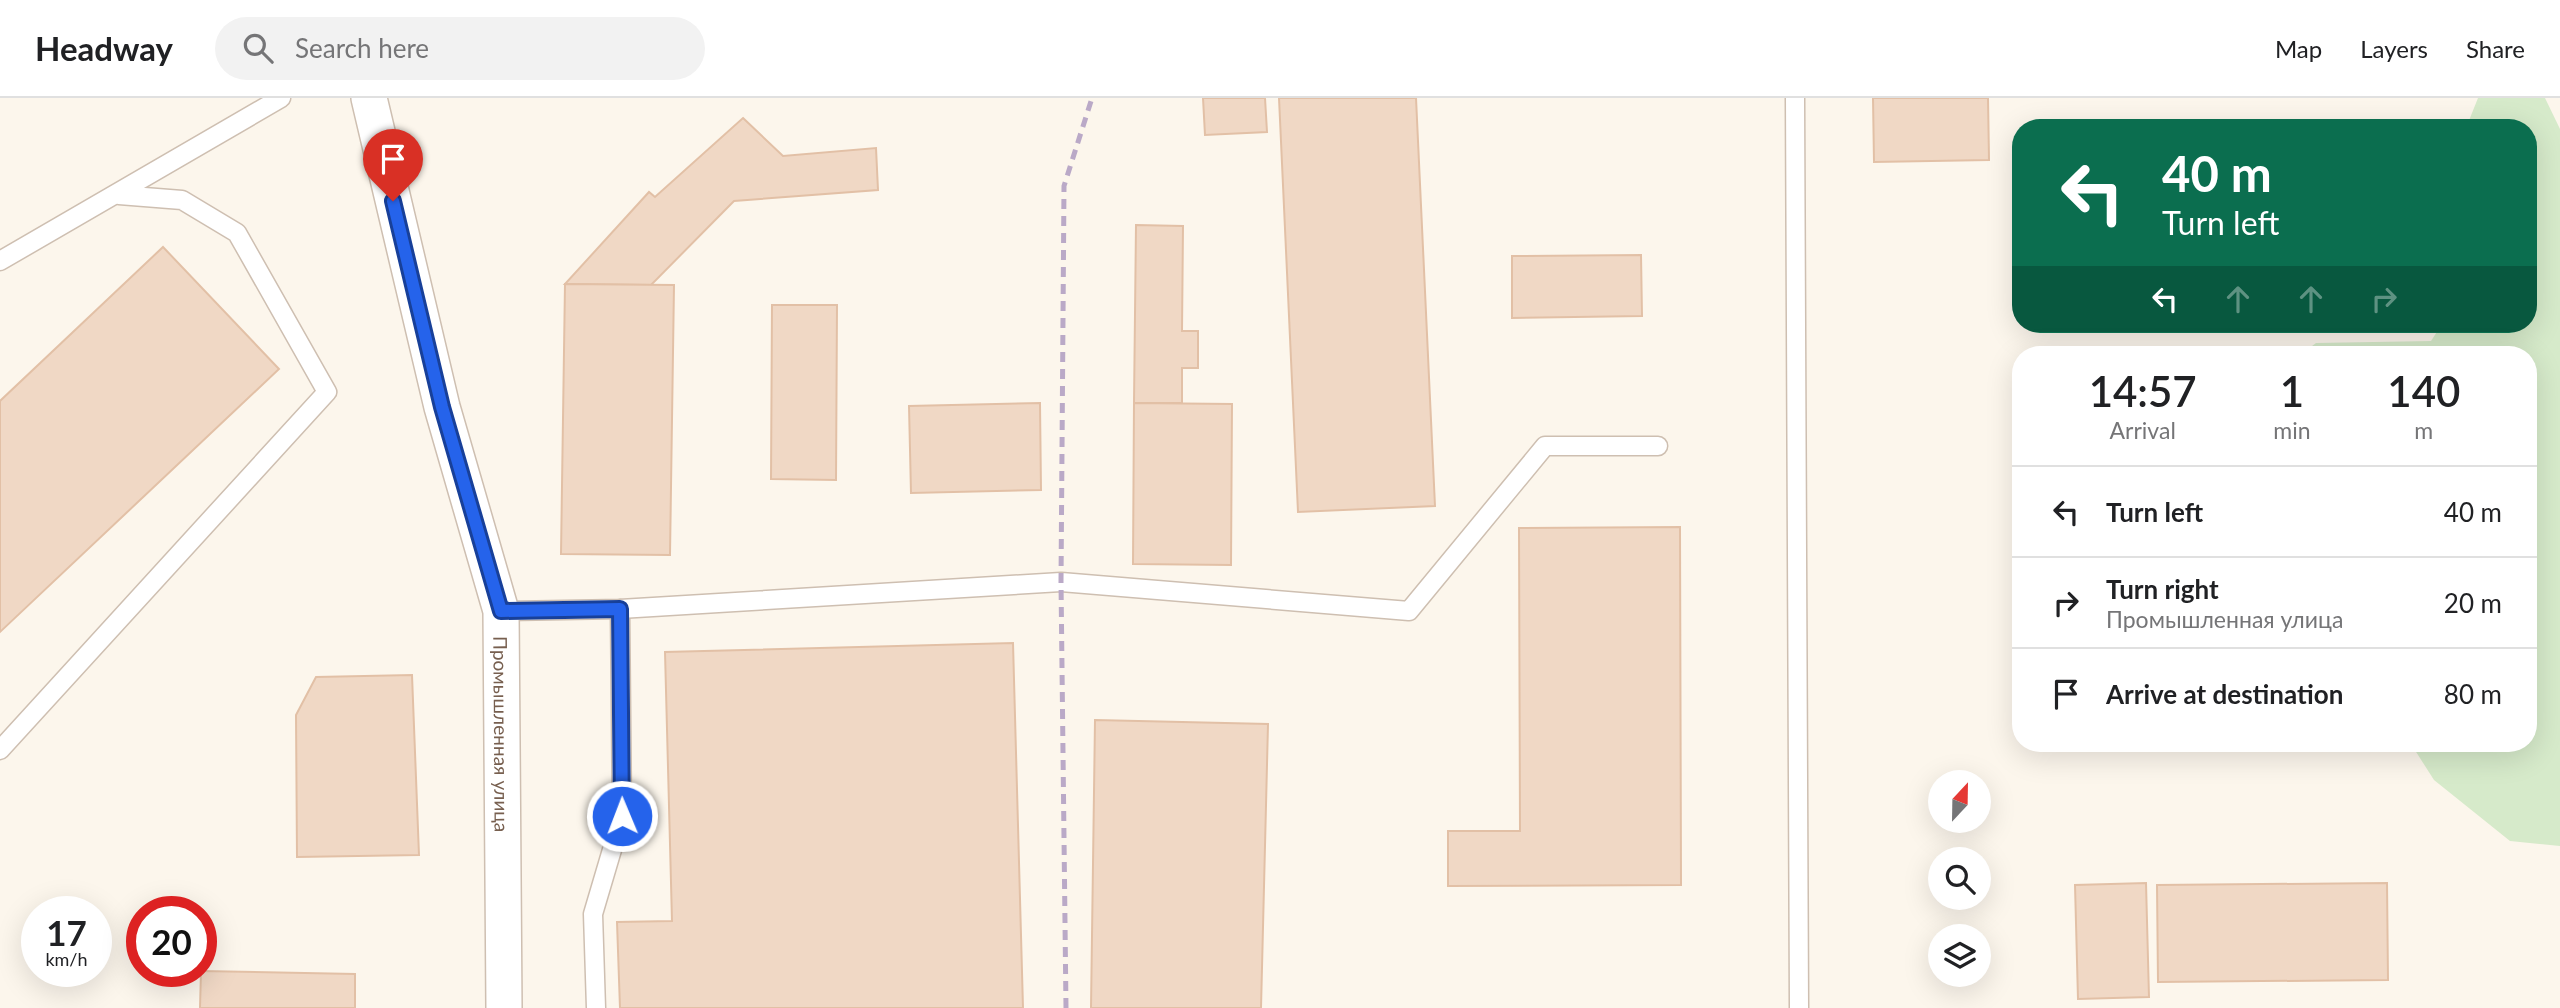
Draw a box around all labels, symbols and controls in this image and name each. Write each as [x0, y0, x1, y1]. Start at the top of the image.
search box [215, 17, 705, 80]
text: Headway [35, 28, 173, 68]
icon: search [239, 29, 277, 67]
text: Search here [295, 32, 429, 64]
text: Map [2275, 34, 2322, 63]
text: Layers [2360, 34, 2428, 63]
text: Share [2466, 34, 2525, 63]
pin [363, 129, 423, 201]
icon: arrive [374, 140, 412, 178]
text: 40 m [2162, 144, 2272, 202]
icon: left [2047, 147, 2138, 238]
text: Turn left [2162, 203, 2279, 242]
icon: left [2146, 280, 2184, 318]
icon: ahead [2219, 280, 2257, 318]
icon: ahead [2292, 280, 2330, 318]
icon: right [2365, 280, 2403, 318]
text: 14:57 [2089, 366, 2197, 416]
text: 1 [2280, 366, 2304, 416]
text: 140 [2387, 366, 2460, 416]
text: Arrival [2110, 416, 2176, 444]
text: min [2273, 416, 2311, 444]
text: m [2414, 416, 2433, 444]
icon: left [2047, 493, 2085, 531]
text: Turn left [2106, 496, 2203, 528]
text: 40 m [2444, 496, 2502, 528]
text: Turn right [2106, 573, 2219, 605]
icon: right [2047, 584, 2085, 622]
text: 20 m [2444, 587, 2502, 619]
text: Промышленная улица [2106, 605, 2343, 633]
street label: Промышленная улица [490, 636, 514, 832]
icon: arrive [2047, 675, 2085, 713]
text: Arrive at destination [2106, 678, 2343, 710]
text: 80 m [2444, 678, 2502, 710]
north arrow [1928, 770, 1992, 833]
map controls [1928, 770, 1991, 987]
position arrow [585, 779, 659, 853]
button: search [1928, 847, 1991, 910]
speed limit sign: 20 [126, 896, 217, 987]
text: 17 [46, 911, 87, 953]
button: layers [1928, 924, 1991, 987]
text: km/h [45, 948, 88, 970]

